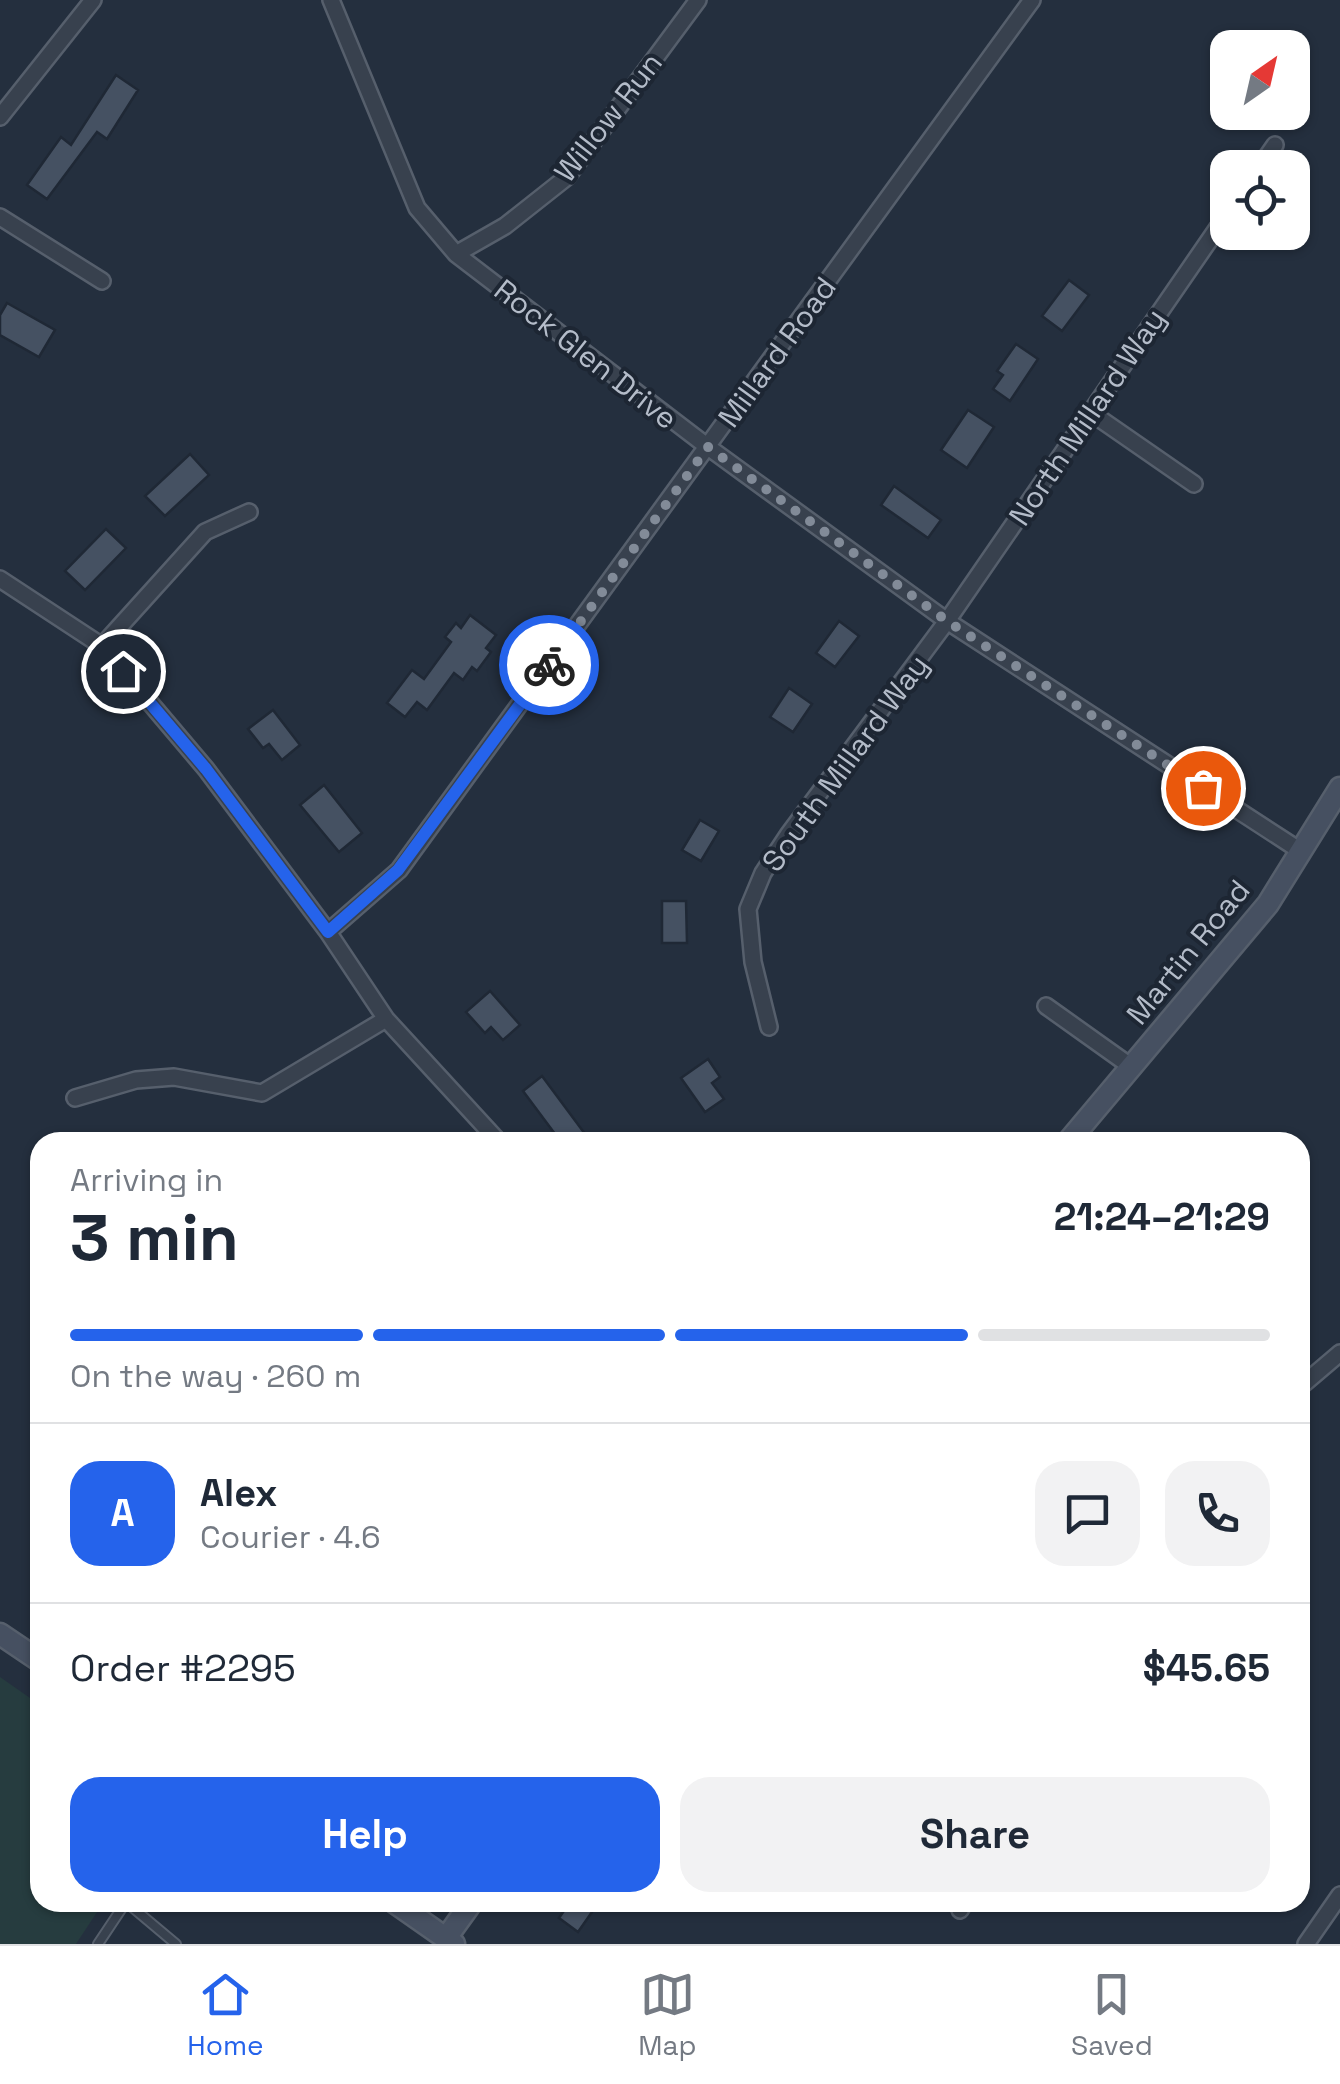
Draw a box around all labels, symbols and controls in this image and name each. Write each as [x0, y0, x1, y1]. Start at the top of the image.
north arrow [1210, 30, 1310, 130]
map controls [1210, 30, 1310, 250]
street label: Willow Run [545, 44, 671, 190]
button: locate [1210, 150, 1310, 250]
street label: Millard Road [709, 269, 845, 435]
street label: Rock Glen Drive [486, 270, 686, 438]
street label: North Millard Way [1000, 301, 1174, 533]
courier [499, 615, 599, 715]
pin [81, 629, 166, 714]
icon: bike [522, 638, 577, 693]
icon: home [96, 644, 151, 699]
street label: South Millard Way [753, 647, 937, 879]
pin [1161, 746, 1246, 831]
icon: bag [1176, 761, 1231, 816]
street label: Martin Road [1118, 872, 1258, 1032]
text: Arriving in [70, 1160, 223, 1200]
text: 21:24–21:29 [1054, 1193, 1270, 1241]
text: 3 min [70, 1196, 239, 1279]
text: On the way · 260 m [70, 1356, 361, 1396]
button: chat [1035, 1461, 1140, 1566]
button: phone [1165, 1461, 1270, 1566]
text: Alex [200, 1469, 277, 1517]
text: A [110, 1489, 135, 1537]
text: Courier · 4.6 [200, 1517, 381, 1557]
text: Order #2295 [70, 1644, 296, 1692]
text: $45.65 [1143, 1644, 1270, 1692]
button: Help [70, 1777, 660, 1892]
button: Share [680, 1777, 1270, 1892]
tab: Home [187, 1967, 264, 2063]
tab: Map [638, 1967, 697, 2063]
tab: Saved [1071, 1967, 1153, 2063]

